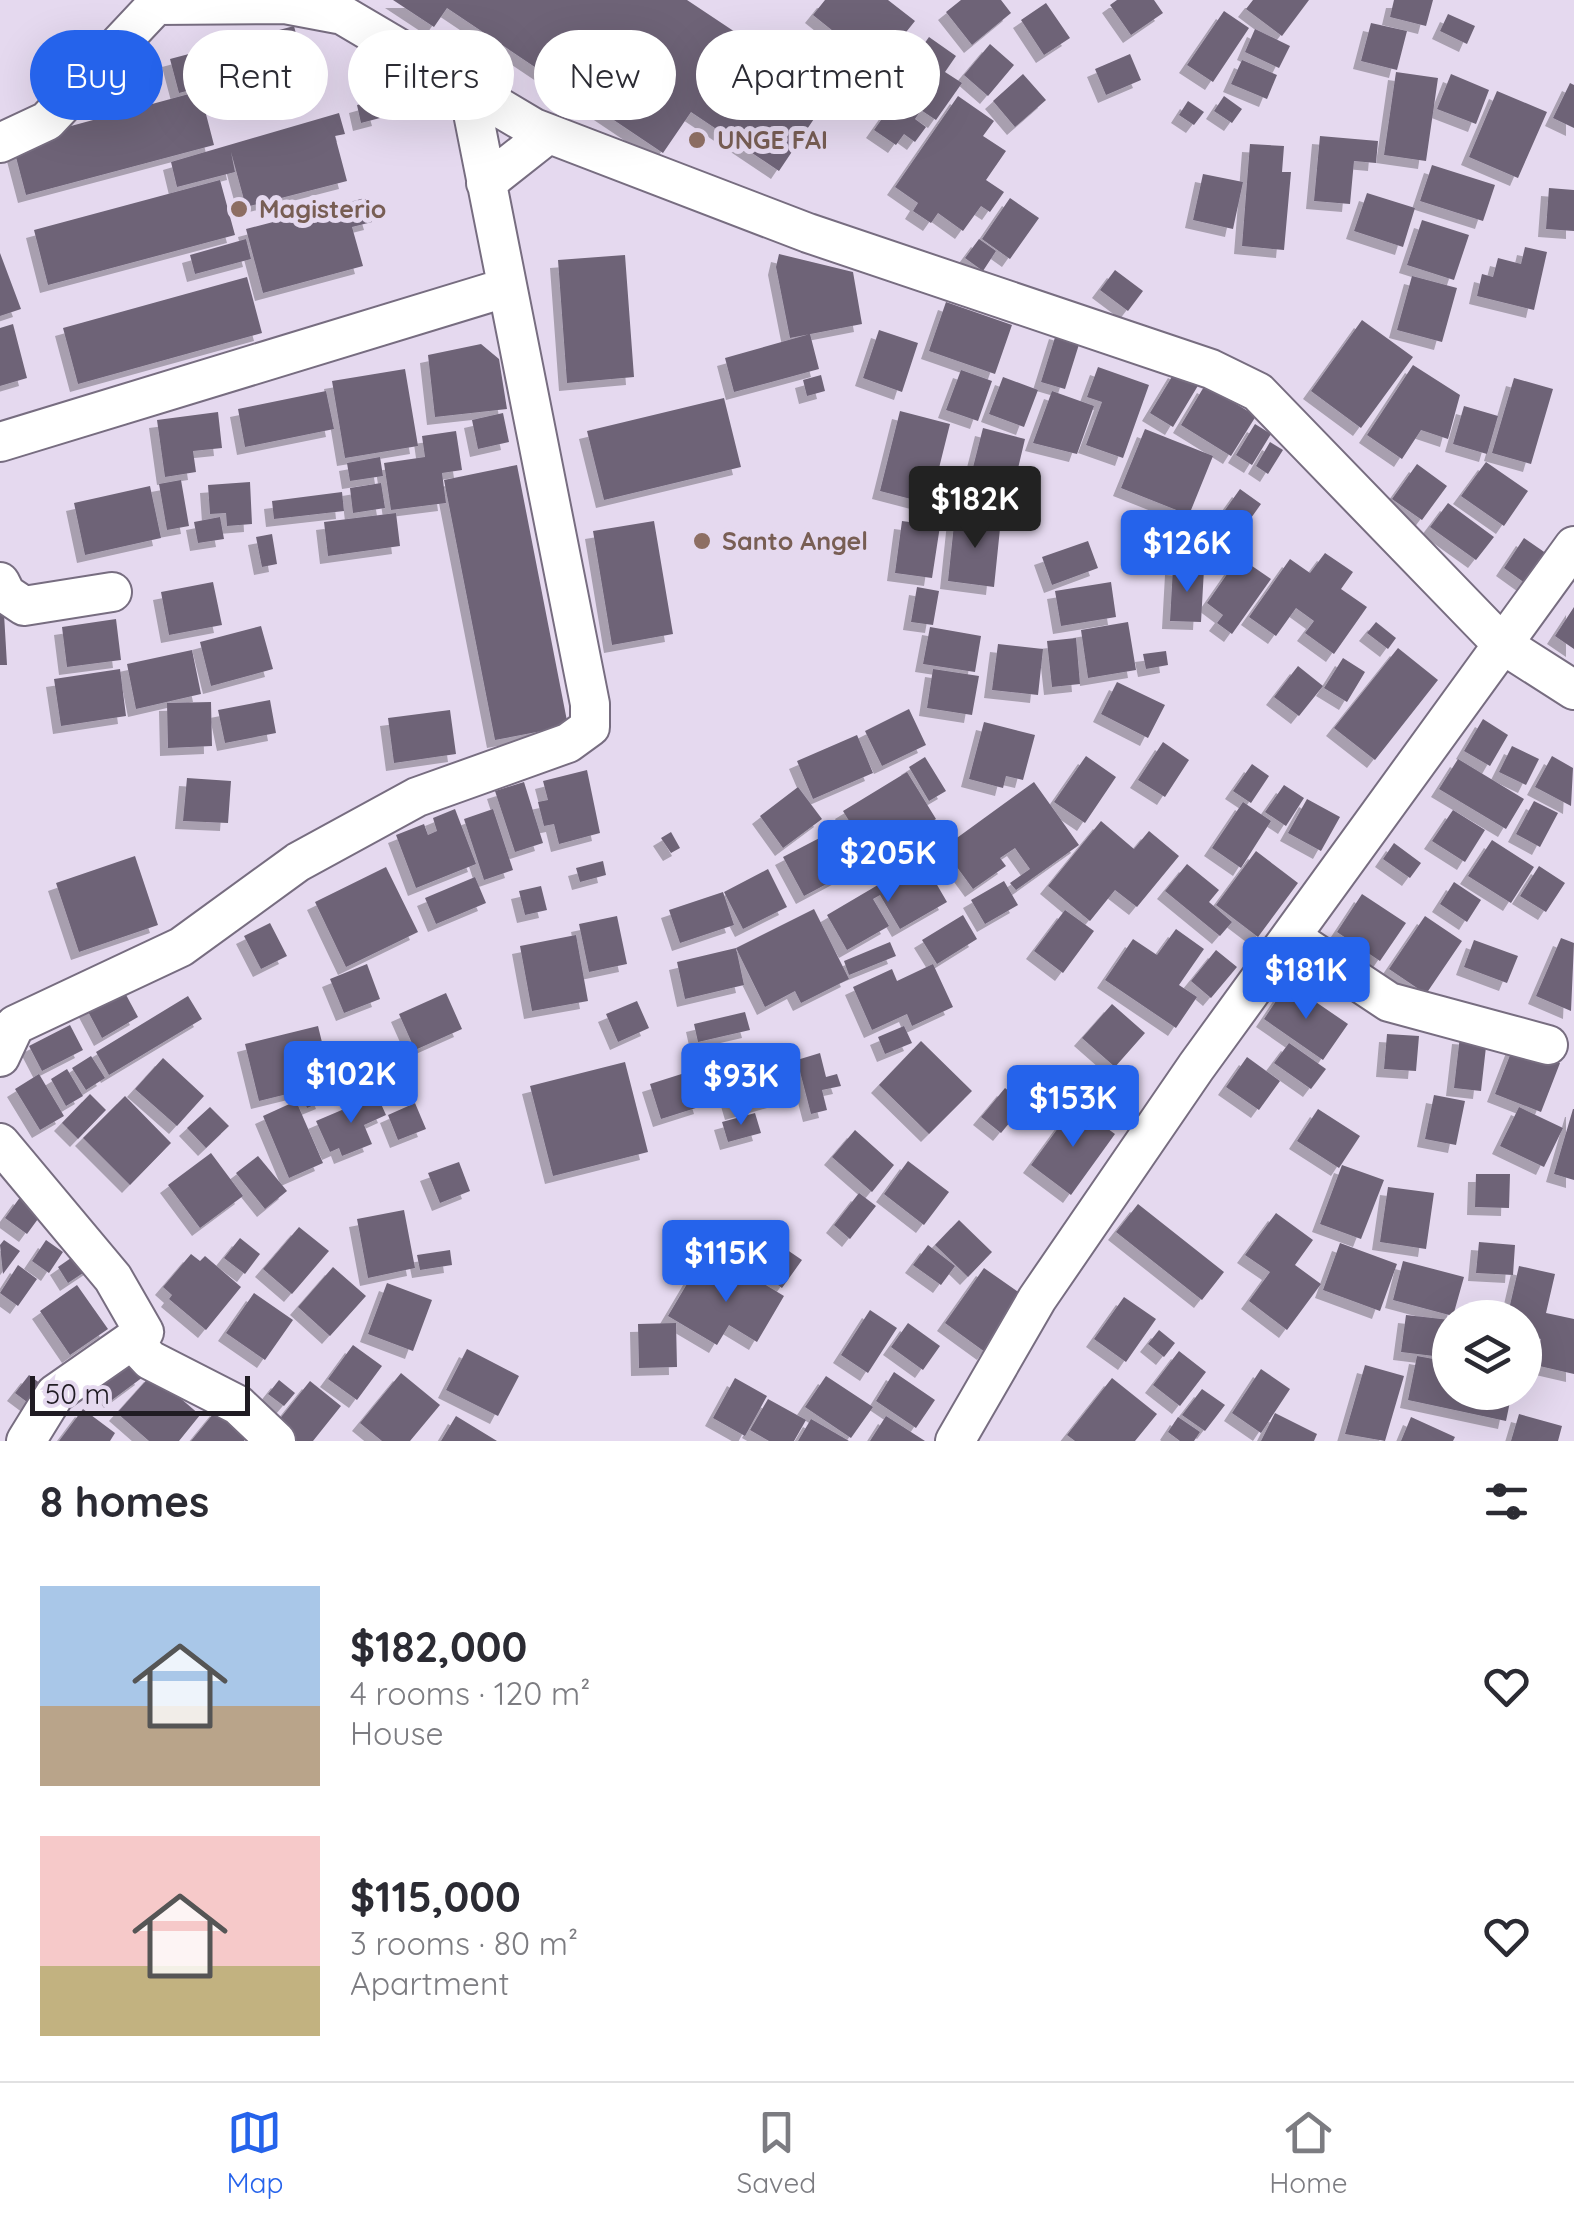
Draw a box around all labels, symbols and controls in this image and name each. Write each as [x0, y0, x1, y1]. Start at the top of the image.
chip: Buy [30, 30, 163, 120]
chip: Rent [183, 30, 328, 120]
chip: Filters [348, 30, 514, 120]
chip: New [534, 30, 676, 120]
chip: Apartment [696, 30, 940, 120]
place label: UNGE FAI [717, 124, 828, 155]
marker: UNGE FAI [686, 129, 708, 151]
place label: Magisterio [259, 193, 386, 224]
marker: Magisterio [228, 198, 250, 220]
pin: $182K [905, 466, 1045, 551]
text: $182K [931, 478, 1019, 518]
pin: $126K [1117, 510, 1257, 595]
text: $126K [1143, 522, 1231, 562]
place label: Santo Angel [722, 525, 868, 556]
marker: Santo Angel [691, 530, 713, 552]
pin: $205K [818, 820, 958, 905]
text: $205K [840, 832, 936, 872]
pin: $181K [1236, 937, 1376, 1022]
text: $181K [1265, 949, 1347, 989]
pin: $102K [281, 1041, 421, 1126]
pin: $93K [682, 1043, 800, 1128]
text: $102K [306, 1053, 396, 1093]
text: $93K [703, 1055, 779, 1095]
pin: $153K [1003, 1065, 1143, 1150]
text: $153K [1029, 1077, 1117, 1117]
pin: $115K [656, 1220, 796, 1305]
text: $115K [684, 1232, 768, 1272]
map controls [1432, 1300, 1542, 1410]
button: layers [1432, 1300, 1542, 1410]
scale bar [30, 1371, 250, 1416]
text: 50 m [45, 1376, 110, 1411]
icon: filters [1479, 1474, 1534, 1529]
text: 8 homes [40, 1475, 209, 1528]
text: $182,000 [350, 1620, 527, 1673]
icon: home [120, 1626, 240, 1746]
icon: heart [1479, 1659, 1534, 1714]
text: 4 rooms · 120 m² [350, 1673, 590, 1713]
text: House [350, 1713, 444, 1753]
text: $115,000 [350, 1870, 521, 1923]
icon: home [120, 1876, 240, 1996]
icon: heart [1479, 1909, 1534, 1964]
text: 3 rooms · 80 m² [350, 1923, 578, 1963]
text: Apartment [350, 1963, 509, 2003]
tab: Map [226, 2105, 284, 2200]
tab: Saved [736, 2105, 816, 2200]
tab: Home [1269, 2105, 1348, 2200]

